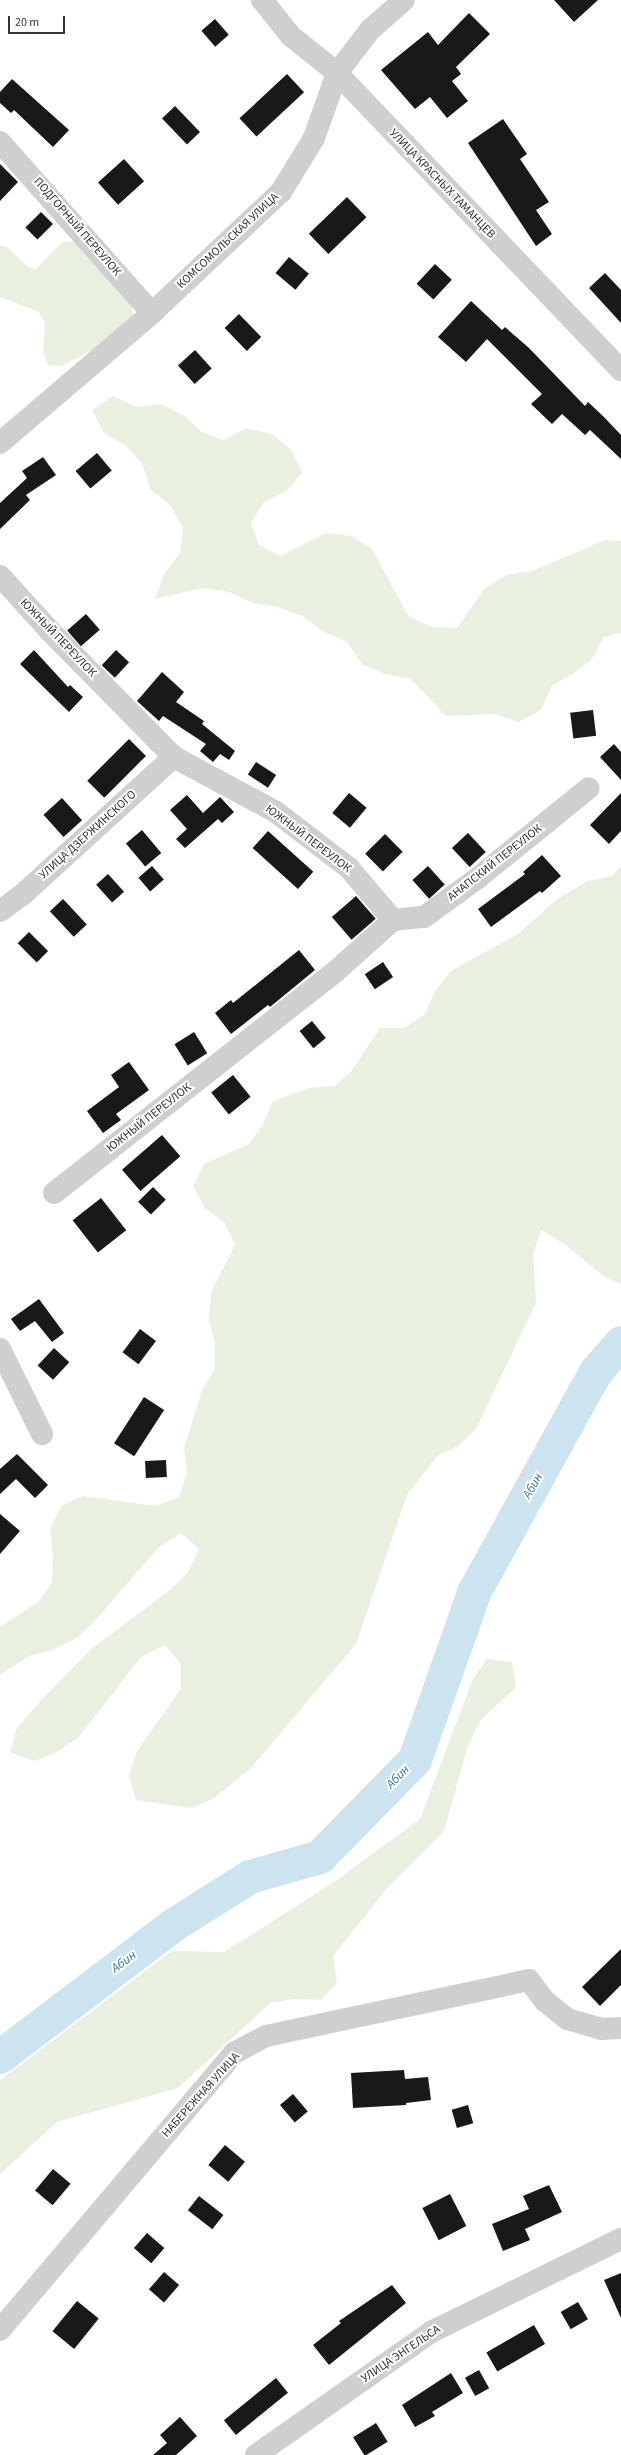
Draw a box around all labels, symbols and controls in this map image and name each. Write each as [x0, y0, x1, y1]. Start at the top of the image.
scale bar [10, 8, 67, 34]
text: 20 m [15, 14, 39, 31]
street label: УЛИЦА КРАСНЫХ ТАМАНЦЕВ [386, 126, 498, 242]
street label: ПОДГОРНЫЙ ПЕРЕУЛОК [30, 175, 124, 279]
street label: КОМСОМОЛЬСКАЯ УЛИЦА [174, 190, 282, 292]
street label: ЮЖНЫЙ ПЕРЕУЛОК [17, 596, 99, 680]
street label: УЛИЦА ДЗЕРЖИНСКОГО [36, 788, 140, 882]
street label: ЮЖНЫЙ ПЕРЕУЛОК [262, 802, 354, 876]
street label: АНАПСКИЙ ПЕРЕУЛОК [445, 822, 545, 904]
street label: ЮЖНЫЙ ПЕРЕУЛОК [104, 1080, 194, 1156]
water label: Абин [520, 1470, 546, 1502]
water label: Абин [383, 1762, 413, 1792]
water label: Абин [109, 1948, 139, 1976]
street label: НАБЕРЕЖНАЯ УЛИЦА [159, 2049, 243, 2141]
street label: УЛИЦА ЭНГЕЛЬСА [359, 2322, 443, 2386]

